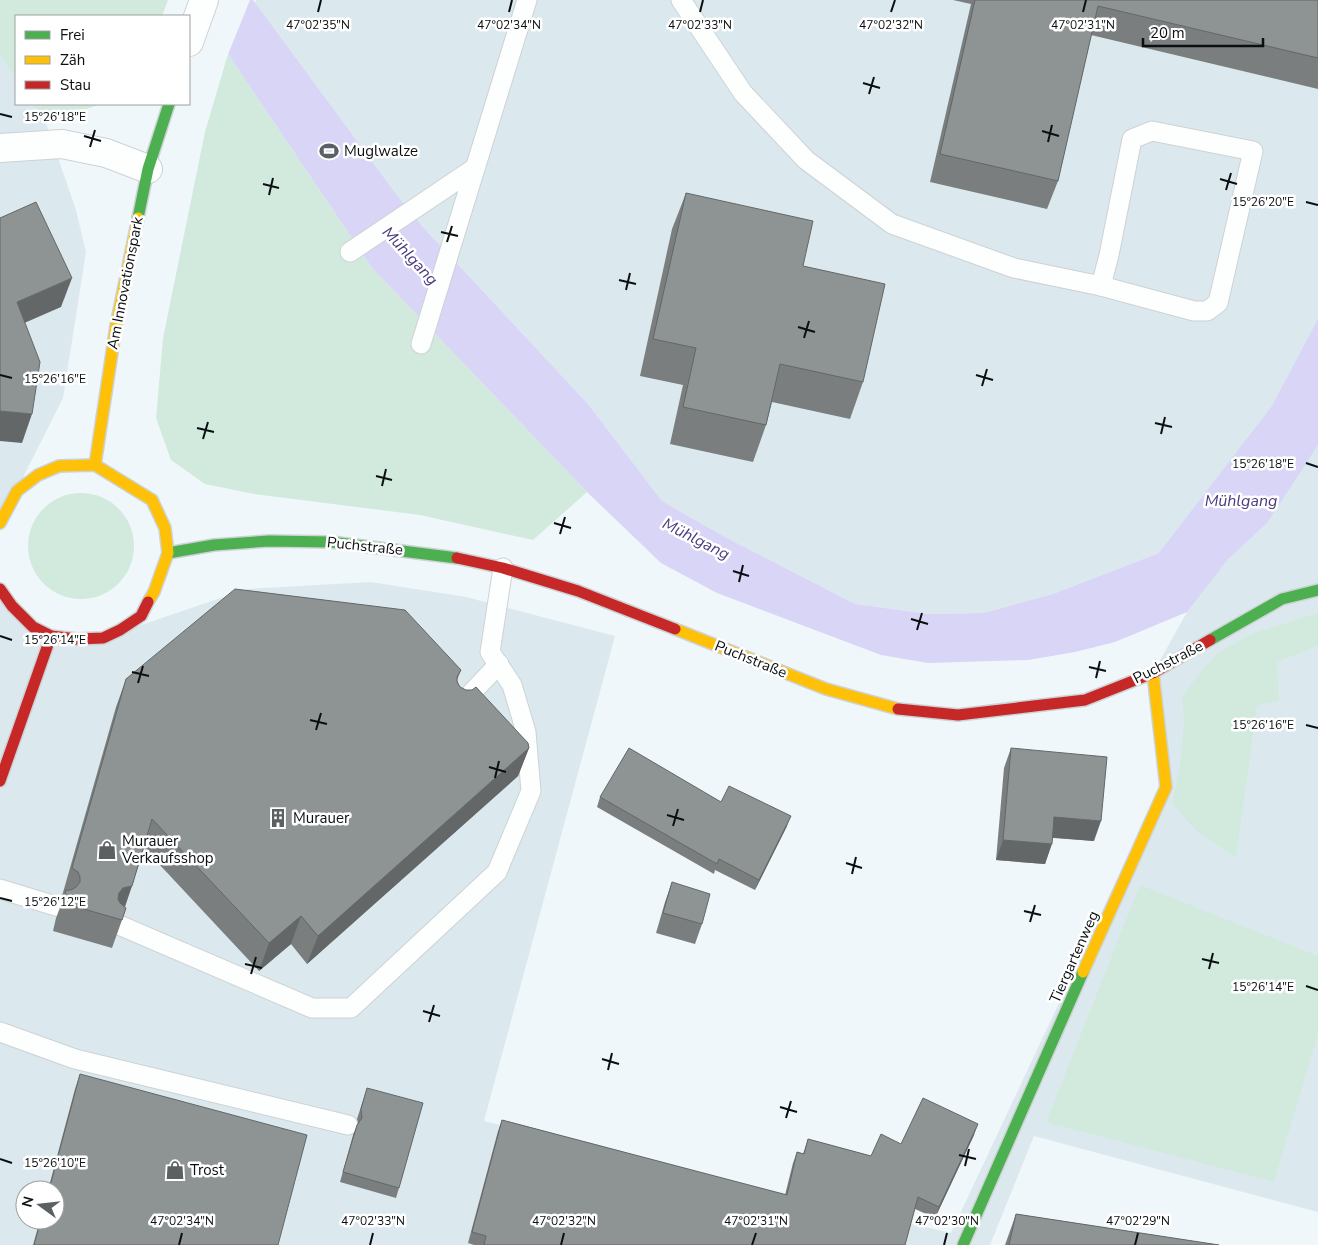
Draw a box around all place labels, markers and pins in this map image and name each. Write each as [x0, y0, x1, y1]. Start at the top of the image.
sports icon: Muglwalze [318, 140, 340, 162]
place label: Muglwalze [344, 141, 418, 161]
building icon: Murauer [267, 807, 289, 829]
place label: Murauer [293, 808, 350, 828]
place label: Murauer Verkaufsshop [121, 831, 214, 868]
shop icon: Murauer Verkaufsshop [96, 839, 118, 861]
shop icon: Trost [164, 1159, 186, 1181]
place label: Trost [190, 1160, 225, 1180]

